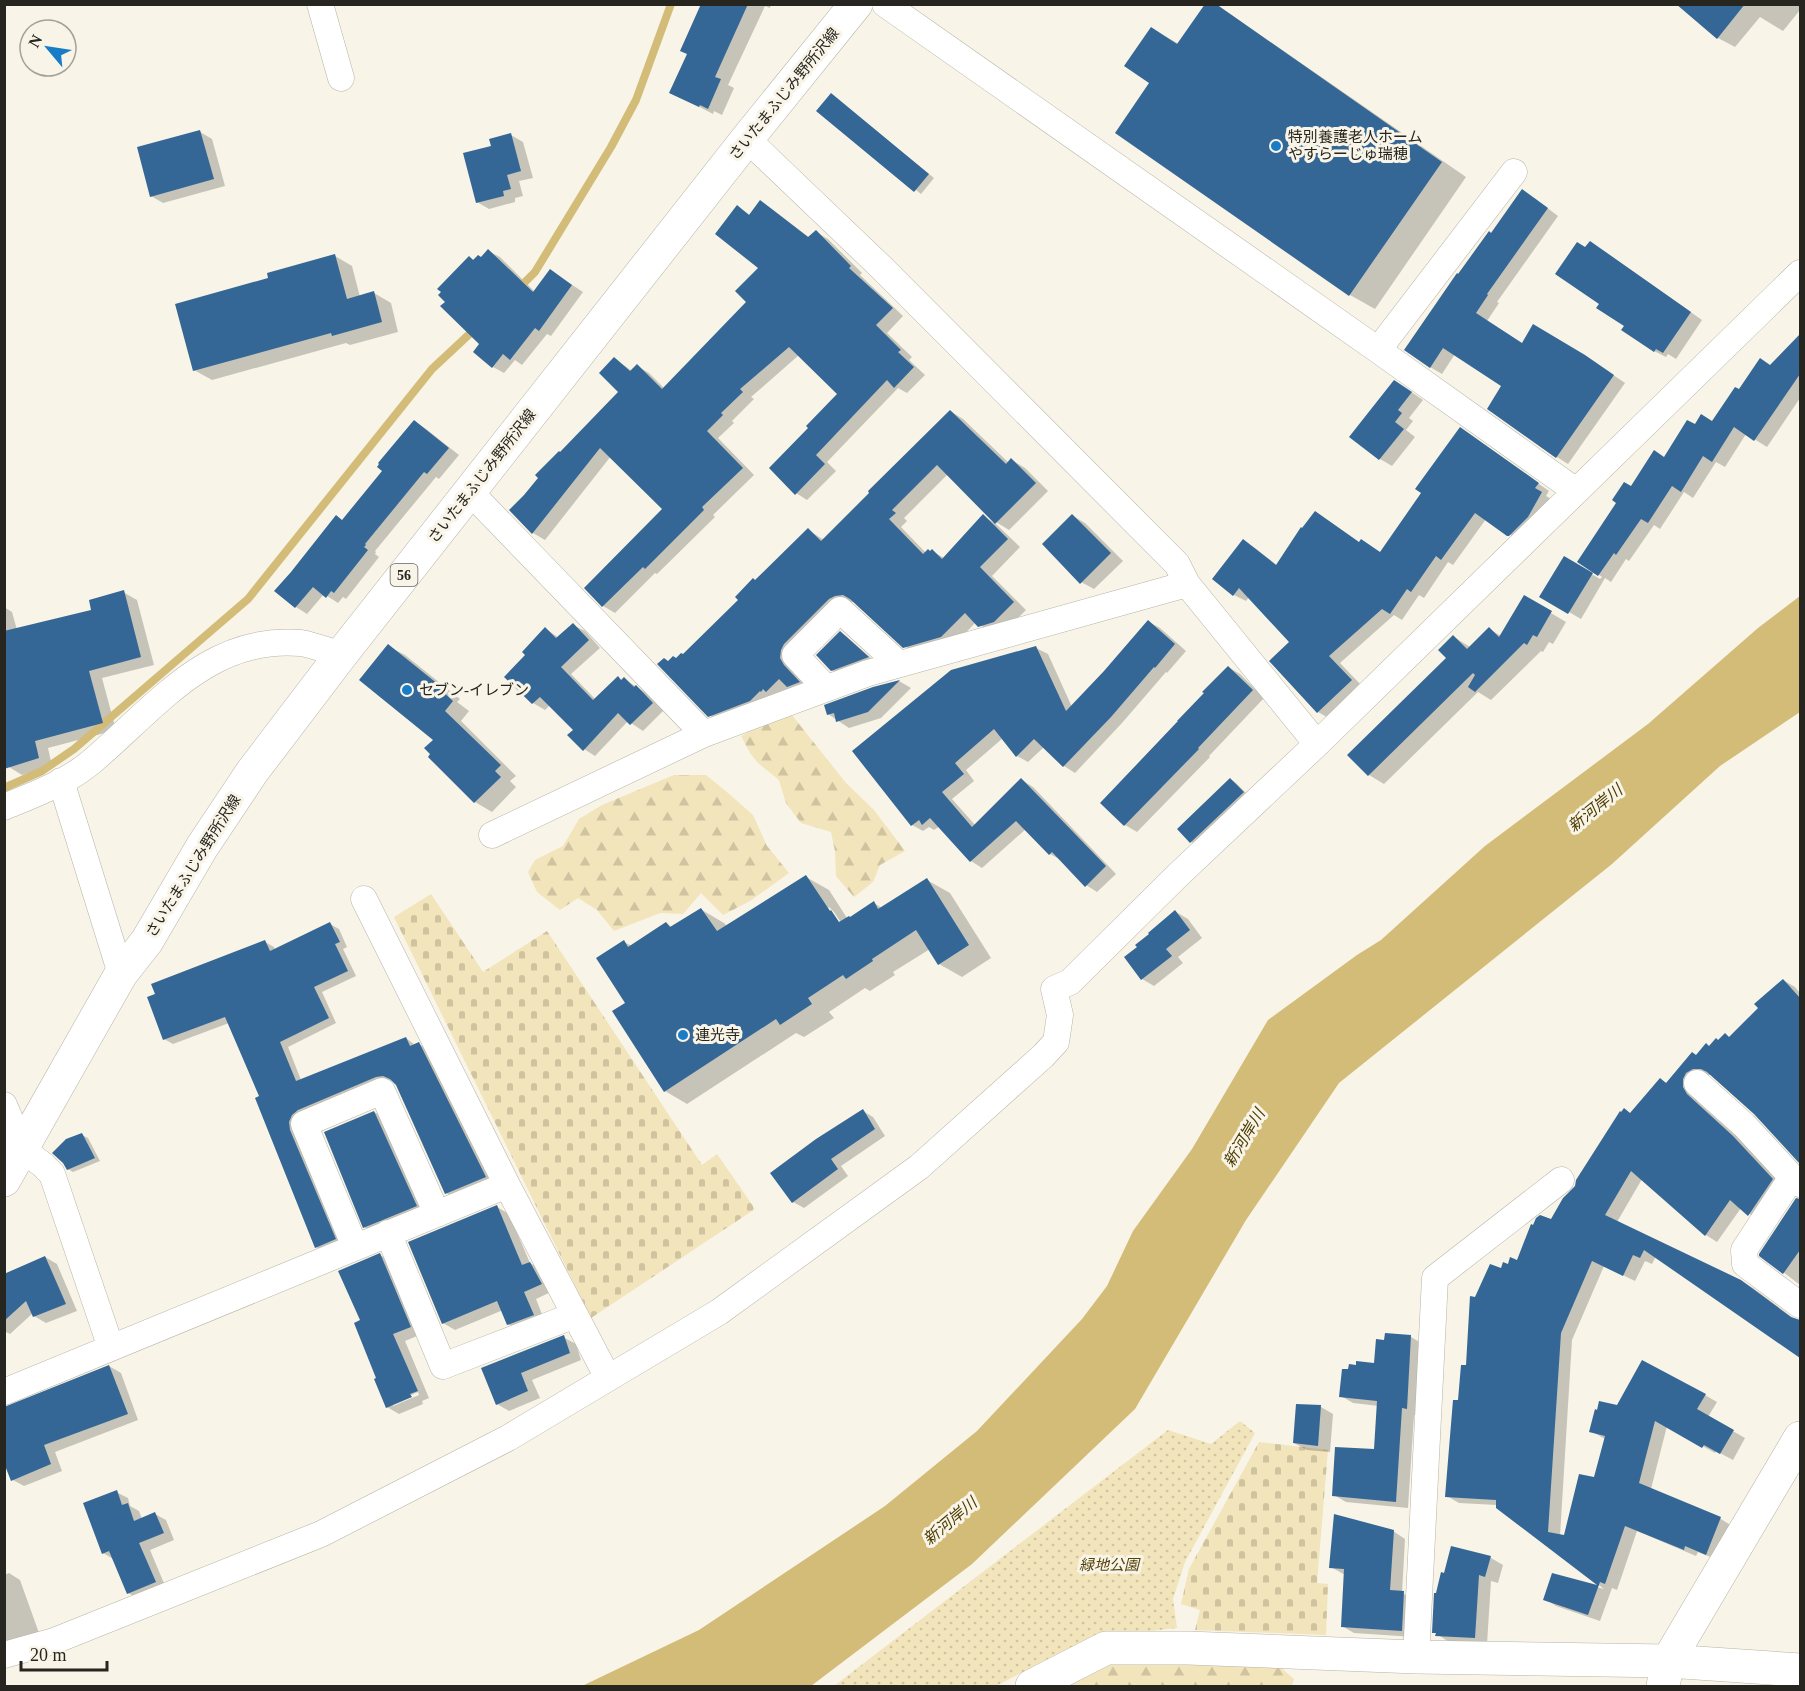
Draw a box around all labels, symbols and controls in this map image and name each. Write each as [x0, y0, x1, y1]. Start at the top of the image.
north arrow [18, 18, 78, 78]
street label: さいたまふじみ野所沢線 [726, 25, 842, 163]
text: N [25, 31, 46, 50]
place label: 特別養護老人ホーム やすらーじゅ瑞穂 [1288, 129, 1423, 162]
marker: 特別養護老人ホーム やすらーじゅ瑞穂 [1269, 139, 1283, 153]
street label: さいたまふじみ野所沢線 [425, 406, 539, 546]
road number: 56 [390, 564, 418, 586]
place label: セブン-イレブン [419, 682, 529, 698]
marker: セブン-イレブン [400, 683, 414, 697]
water label: 新河岸川 [1565, 780, 1627, 835]
street label: さいたまふじみ野所沢線 [143, 792, 243, 940]
place label: 連光寺 [695, 1027, 740, 1043]
marker: 連光寺 [676, 1028, 690, 1042]
water label: 新河岸川 [1220, 1104, 1269, 1170]
water label: 新河岸川 [920, 1493, 982, 1548]
park label: 緑地公園 [1079, 1557, 1141, 1573]
scale bar [21, 1634, 106, 1672]
text: 20 m [30, 1645, 67, 1665]

